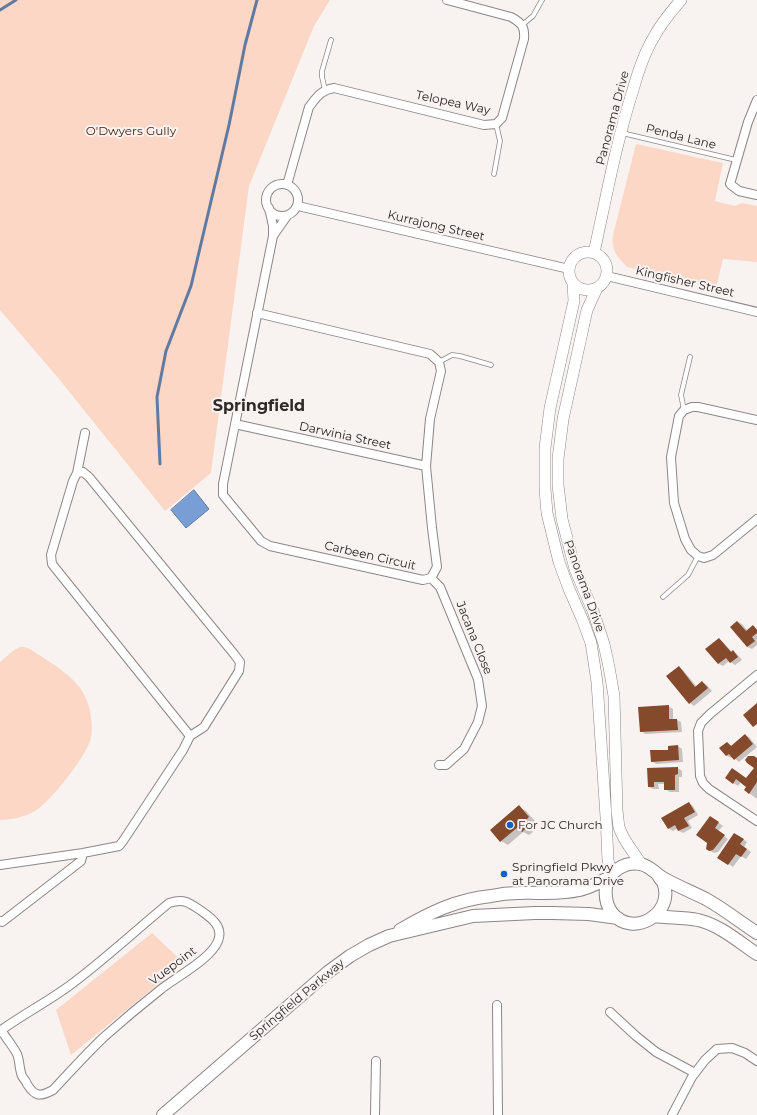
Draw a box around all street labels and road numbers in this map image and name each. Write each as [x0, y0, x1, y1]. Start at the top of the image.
street label: Panorama Drive [593, 69, 633, 167]
street label: Telopea Way [414, 88, 492, 118]
street label: Penda Lane [644, 121, 718, 153]
street label: Kurrajong Street [386, 208, 486, 244]
street label: Kingfisher Street [634, 264, 736, 300]
street label: Darwinia Street [298, 419, 392, 453]
street label: Carbeen Circuit [323, 538, 417, 574]
street label: Panorama Drive [561, 538, 607, 634]
street label: Jacana Close [453, 599, 495, 677]
street label: Vuepoint [147, 944, 199, 988]
street label: Springfield Parkway [247, 956, 347, 1044]

